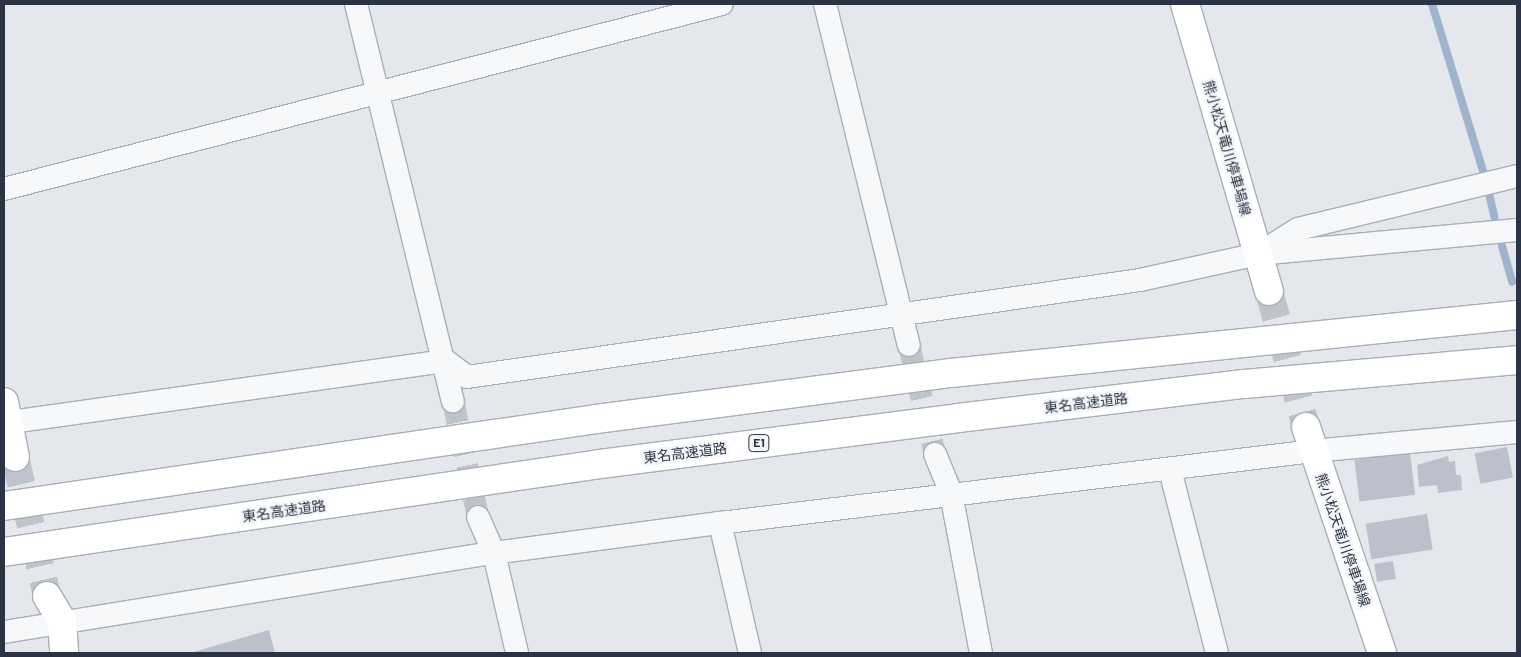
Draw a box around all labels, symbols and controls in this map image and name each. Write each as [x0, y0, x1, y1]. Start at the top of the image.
street label: 熊小松天竜川停車場線 [1200, 78, 1254, 218]
street label: 東名高速道路 [1043, 390, 1129, 416]
road number: E1 [748, 433, 770, 452]
street label: 東名高速道路 [642, 440, 728, 466]
street label: 熊小松天竜川停車場線 [1312, 471, 1374, 609]
street label: 東名高速道路 [241, 497, 327, 525]

